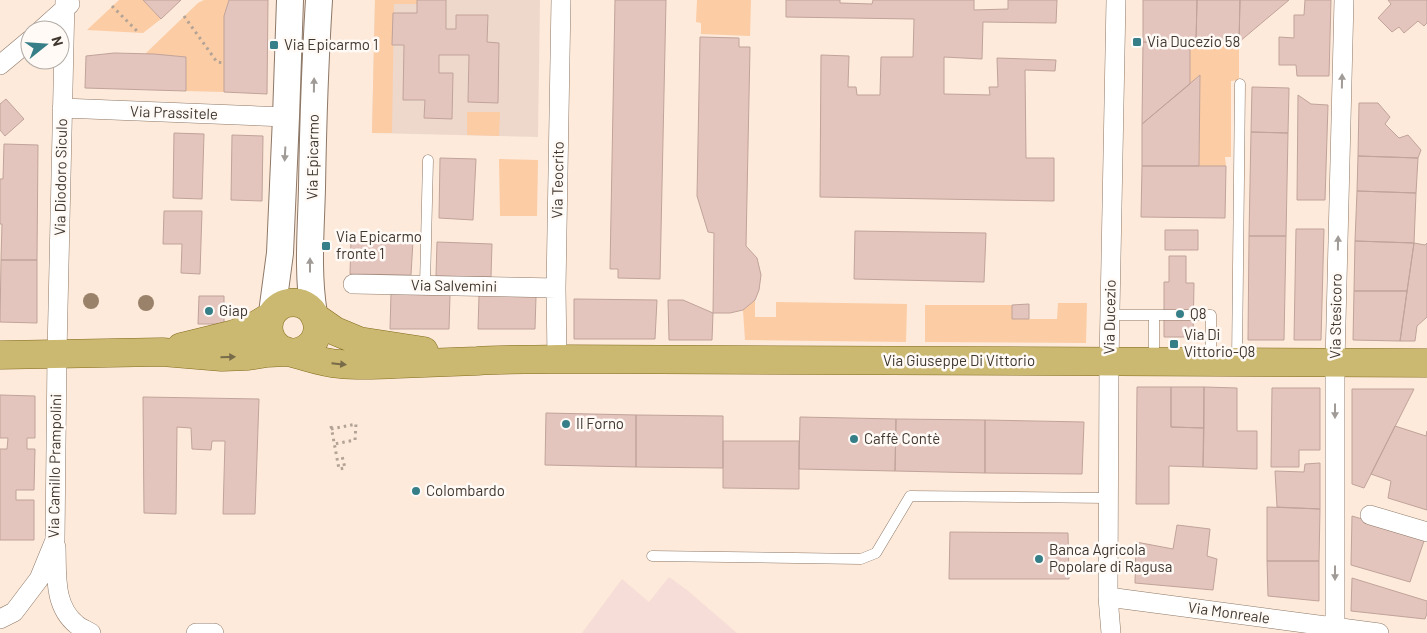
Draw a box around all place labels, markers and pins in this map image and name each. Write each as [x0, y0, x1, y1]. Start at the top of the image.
place label: Via Ducezio 58 [1147, 32, 1240, 50]
place label: Via Epicarmo 1 [284, 35, 378, 53]
marker: Via Ducezio 58 [1131, 36, 1143, 48]
marker: Via Epicarmo 1 [268, 39, 280, 51]
place label: Via Epicarmo fronte 1 [336, 227, 422, 262]
marker: Via Epicarmo fronte 1 [320, 240, 332, 252]
place label: Giap [219, 301, 248, 319]
place label: Q8 [1190, 304, 1206, 322]
marker: Giap [203, 305, 215, 317]
marker: Q8 [1174, 308, 1186, 320]
place label: Via Di Vittorio-Q8 [1184, 325, 1255, 360]
marker: Via Di Vittorio-Q8 [1168, 338, 1180, 350]
place label: Il Forno [576, 414, 624, 432]
marker: Il Forno [560, 418, 572, 430]
place label: Caffè Contè [864, 429, 940, 447]
marker: Caffè Contè [848, 433, 860, 445]
place label: Colombardo [426, 481, 505, 499]
marker: Colombardo [410, 485, 422, 497]
place label: Banca Agricola Popolare di Ragusa [1049, 540, 1172, 575]
marker: Banca Agricola Popolare di Ragusa [1033, 553, 1045, 565]

